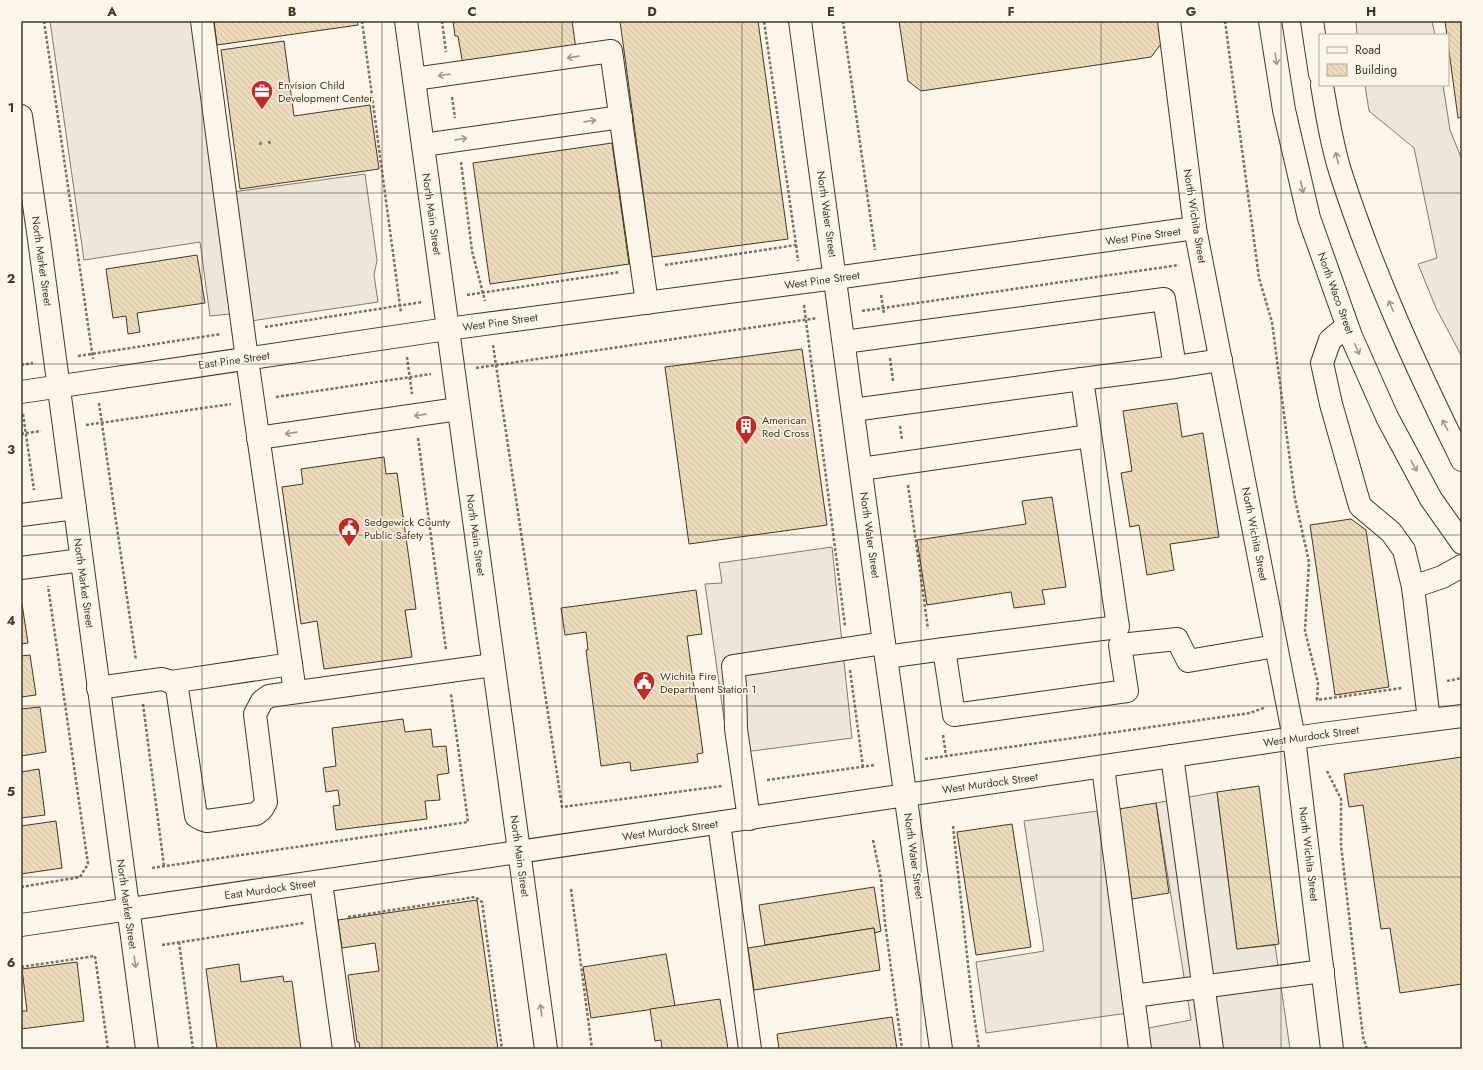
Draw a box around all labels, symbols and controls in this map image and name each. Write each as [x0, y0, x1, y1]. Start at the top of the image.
text: A [106, 2, 117, 21]
text: B [288, 2, 297, 21]
text: C [467, 2, 477, 21]
text: D [647, 2, 657, 21]
text: E [827, 2, 835, 21]
text: F [1007, 2, 1015, 21]
text: G [1186, 2, 1197, 21]
text: H [1366, 2, 1376, 21]
legend [1319, 34, 1449, 86]
text: Road [1355, 41, 1381, 59]
one-way arrow [567, 53, 580, 61]
one-way arrow [1272, 53, 1280, 66]
text: Building [1355, 61, 1397, 79]
one-way arrow [438, 71, 451, 79]
place label: Envision Child Development Center [278, 77, 373, 106]
office icon: Envision Child Development Center [249, 78, 275, 111]
text: 1 [8, 98, 14, 117]
one-way arrow [583, 117, 596, 125]
one-way arrow [455, 135, 468, 143]
one-way arrow [1333, 152, 1341, 165]
street label: North Wichita Street [1180, 168, 1210, 265]
street label: North Water Street [813, 170, 841, 258]
street label: North Main Street [418, 172, 446, 256]
one-way arrow [1298, 180, 1306, 193]
street label: North Market Street [28, 215, 56, 307]
street label: West Pine Street [1104, 223, 1182, 249]
street label: North Waco Street [1314, 250, 1358, 336]
street label: West Pine Street [783, 267, 861, 293]
text: 2 [7, 269, 15, 288]
one-way arrow [1386, 301, 1394, 313]
street label: West Pine Street [461, 309, 539, 335]
one-way arrow [1354, 343, 1361, 355]
street label: East Pine Street [197, 347, 271, 373]
one-way arrow [414, 411, 427, 419]
place label: American Red Cross [762, 412, 810, 441]
building icon: American Red Cross [733, 413, 759, 446]
one-way arrow [1440, 419, 1448, 431]
one-way arrow [285, 429, 298, 437]
text: 3 [7, 440, 15, 459]
one-way arrow [1410, 460, 1418, 472]
street label: North Wichita Street [1238, 486, 1272, 583]
street label: North Water Street [856, 491, 884, 579]
street label: North Main Street [462, 493, 490, 577]
place label: Sedgewick County Public Safety [364, 514, 450, 543]
public building icon: Sedgewick County Public Safety [336, 515, 362, 548]
street label: North Market Street [70, 537, 98, 629]
text: 4 [6, 611, 16, 630]
place label: Wichita Fire Department Station 1 [660, 668, 757, 697]
public building icon: Wichita Fire Department Station 1 [631, 669, 657, 702]
street label: West Murdock Street [1262, 721, 1360, 751]
street label: West Murdock Street [941, 768, 1039, 798]
text: 5 [7, 782, 15, 801]
street label: North Wichita Street [1295, 806, 1323, 903]
street label: North Water Street [900, 812, 928, 900]
street label: North Main Street [506, 814, 534, 898]
street label: West Murdock Street [621, 815, 719, 845]
street label: North Market Street [113, 858, 141, 950]
street label: East Murdock Street [223, 875, 317, 903]
text: 6 [7, 953, 16, 972]
one-way arrow [131, 955, 139, 968]
one-way arrow [537, 1004, 545, 1017]

